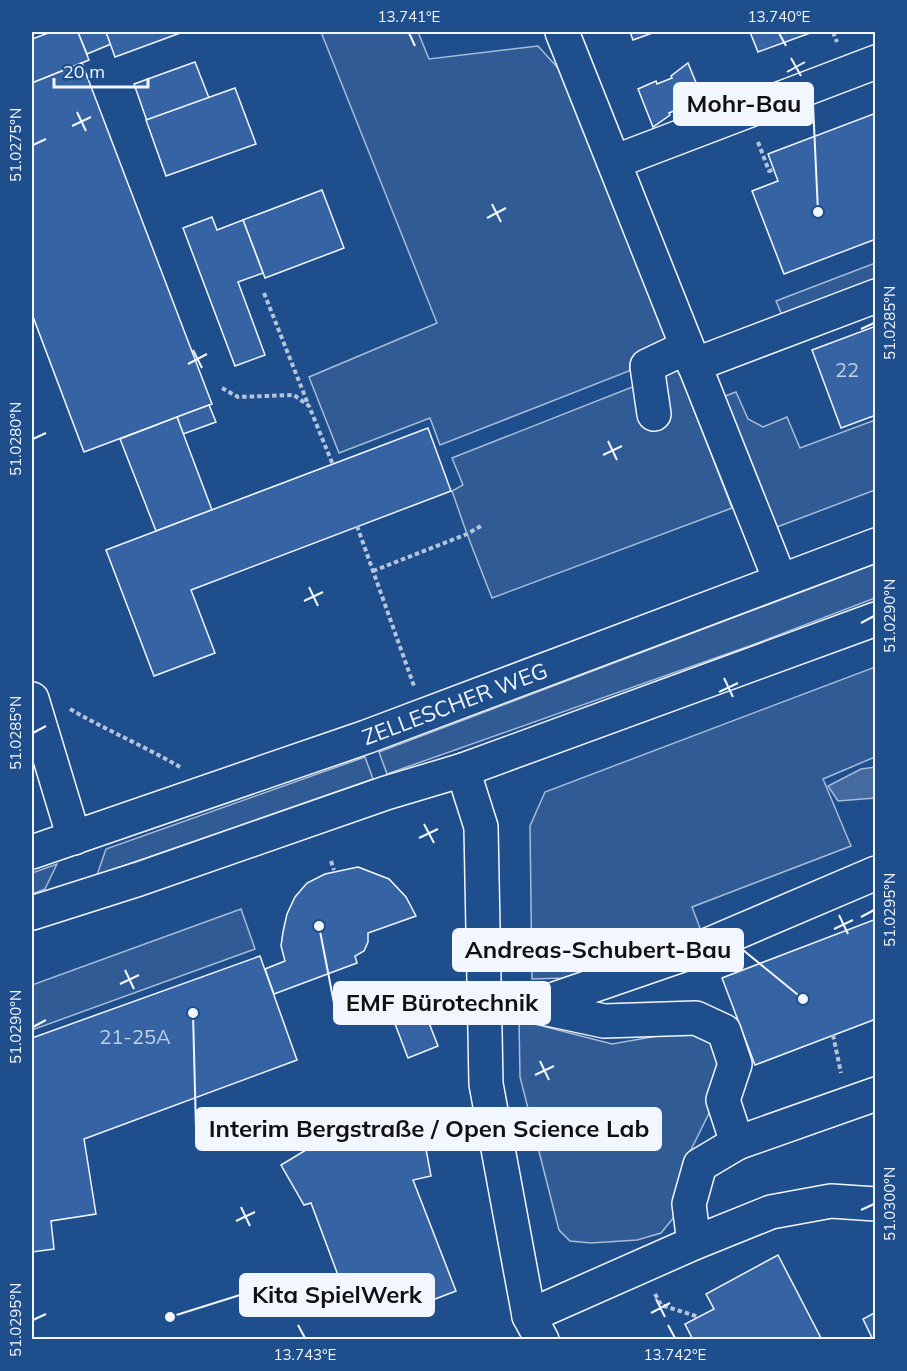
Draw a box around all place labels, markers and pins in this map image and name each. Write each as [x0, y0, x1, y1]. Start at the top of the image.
callout: Mohr-Bau [674, 83, 813, 125]
callout: Andreas-Schubert-Bau [453, 929, 743, 971]
callout: EMF Bürotechnik [334, 982, 550, 1024]
callout: Interim Bergstraße / Open Science Lab [196, 1108, 661, 1150]
callout: Kita SpielWerk [240, 1274, 434, 1316]

